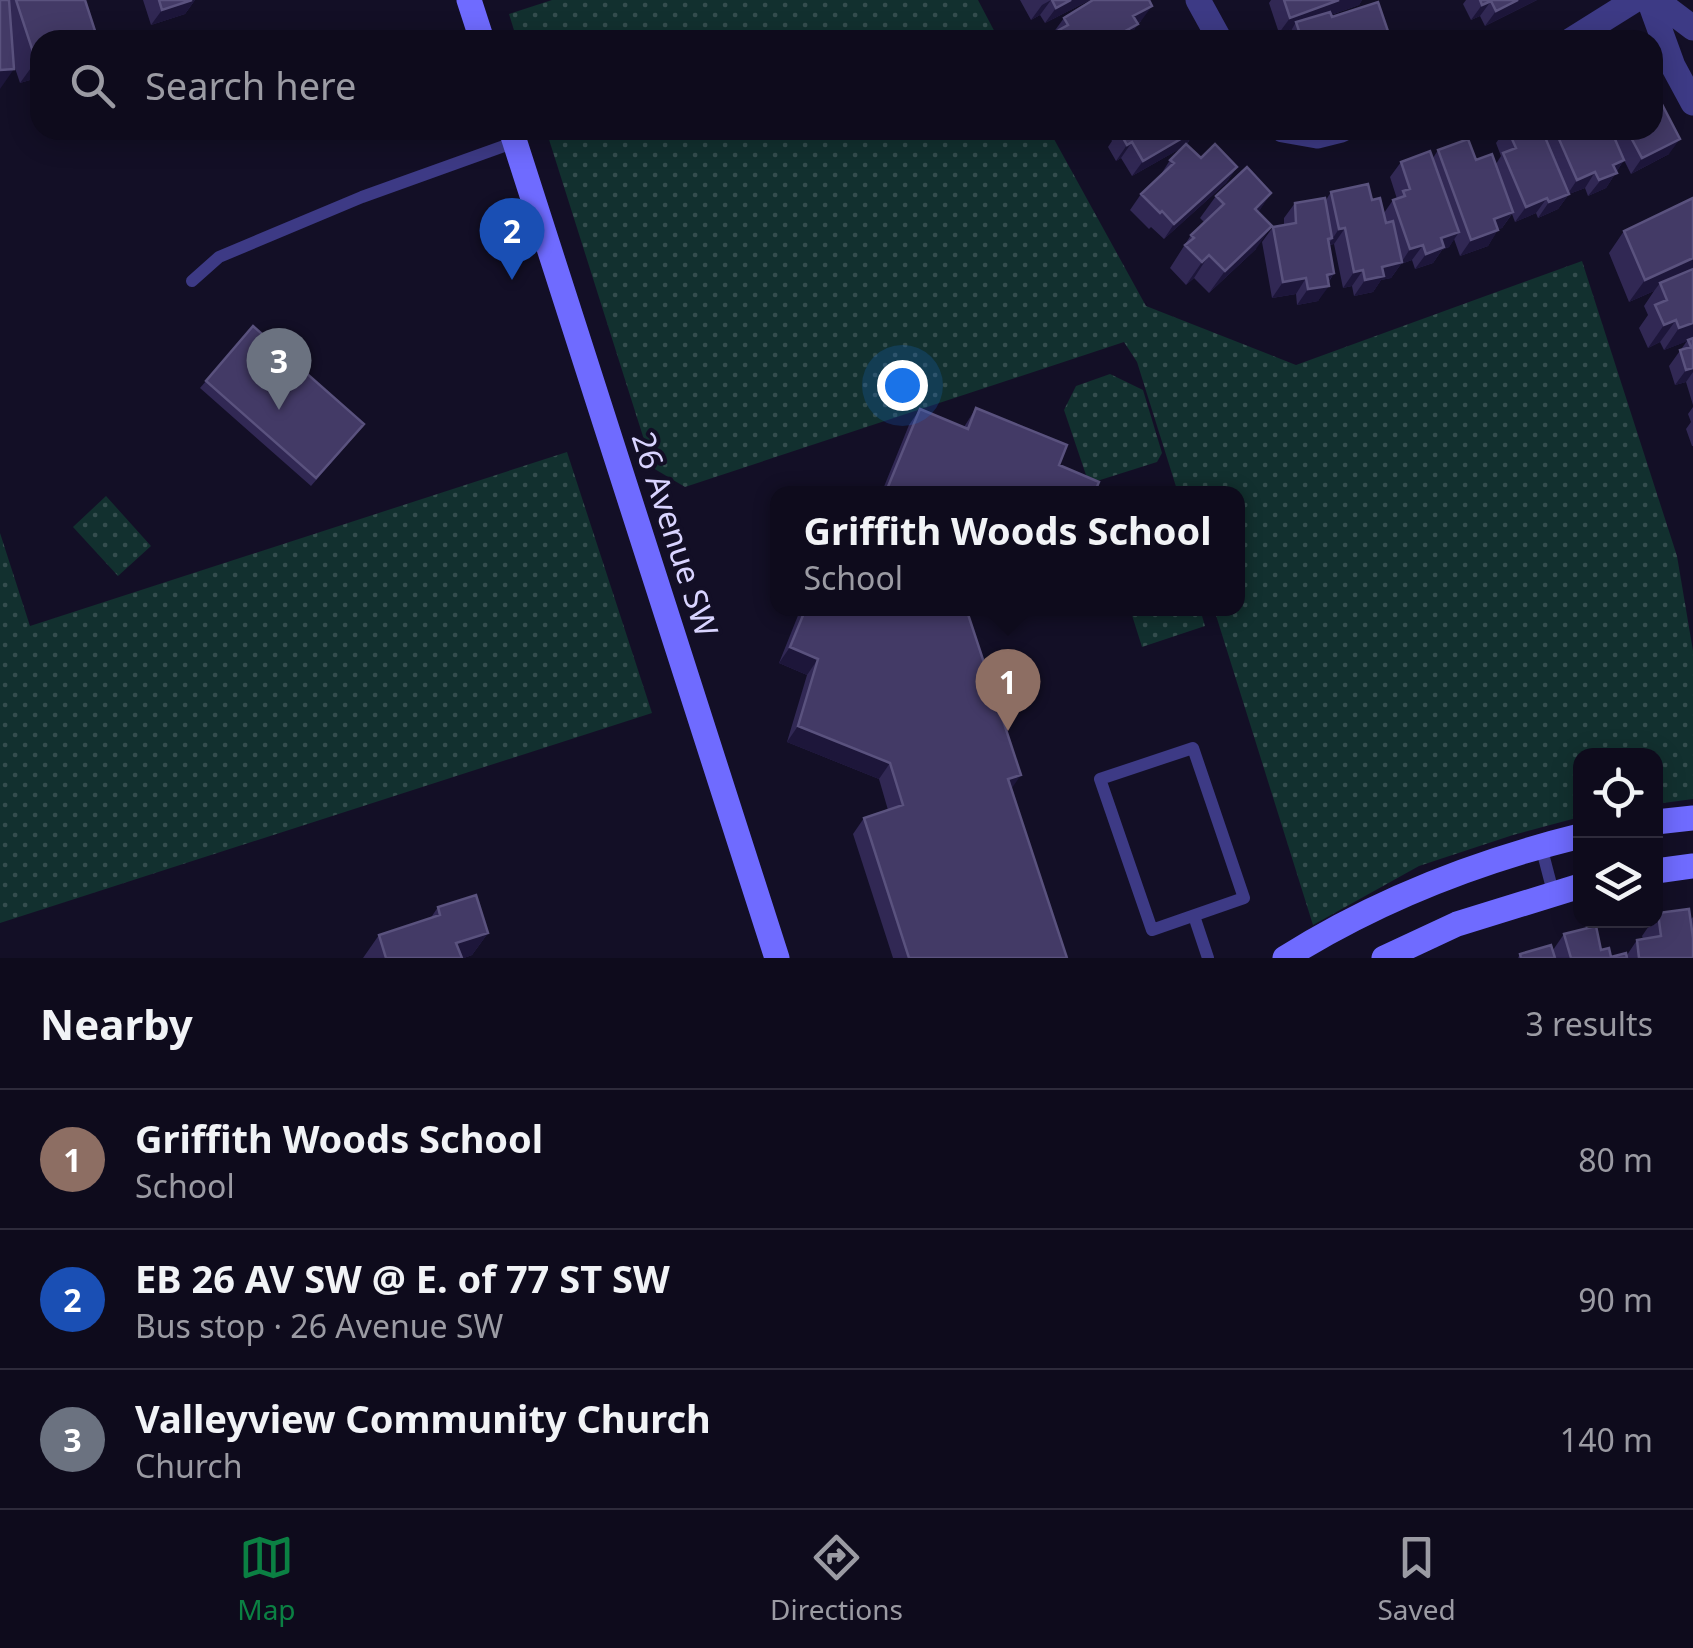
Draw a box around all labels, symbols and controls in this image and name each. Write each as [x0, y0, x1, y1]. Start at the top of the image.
search box [30, 30, 1663, 140]
icon: search [65, 58, 120, 113]
text: Search here [145, 59, 356, 111]
pin: 2 [480, 198, 544, 280]
pin: 3 [246, 328, 312, 410]
your location [877, 360, 928, 411]
street label: 26 Avenue SW [623, 426, 729, 642]
popup [770, 486, 1245, 616]
text: Griffith Woods School [803, 504, 1212, 556]
text: School [803, 556, 903, 599]
pin: 1 [976, 648, 1040, 731]
map controls [1573, 748, 1663, 928]
button: locate [1573, 748, 1663, 838]
button: layers [1573, 838, 1663, 928]
text: Nearby [40, 995, 193, 1052]
text: 3 results [1526, 1002, 1653, 1045]
text: Griffith Woods School [135, 1112, 543, 1164]
text: 1 [63, 1138, 82, 1181]
text: 80 m [1578, 1138, 1653, 1181]
text: School [135, 1164, 235, 1207]
text: EB 26 AV SW @ E. of 77 ST SW [135, 1252, 670, 1304]
text: 2 [63, 1278, 82, 1321]
text: 90 m [1578, 1278, 1653, 1321]
text: Bus stop · 26 Avenue SW [135, 1304, 503, 1347]
text: Valleyview Community Church [135, 1392, 711, 1444]
text: 3 [63, 1418, 82, 1461]
text: 140 m [1560, 1418, 1653, 1461]
text: Church [135, 1444, 243, 1487]
tab: Map [237, 1530, 296, 1628]
tab: Directions [770, 1530, 903, 1628]
tab: Saved [1377, 1530, 1456, 1628]

